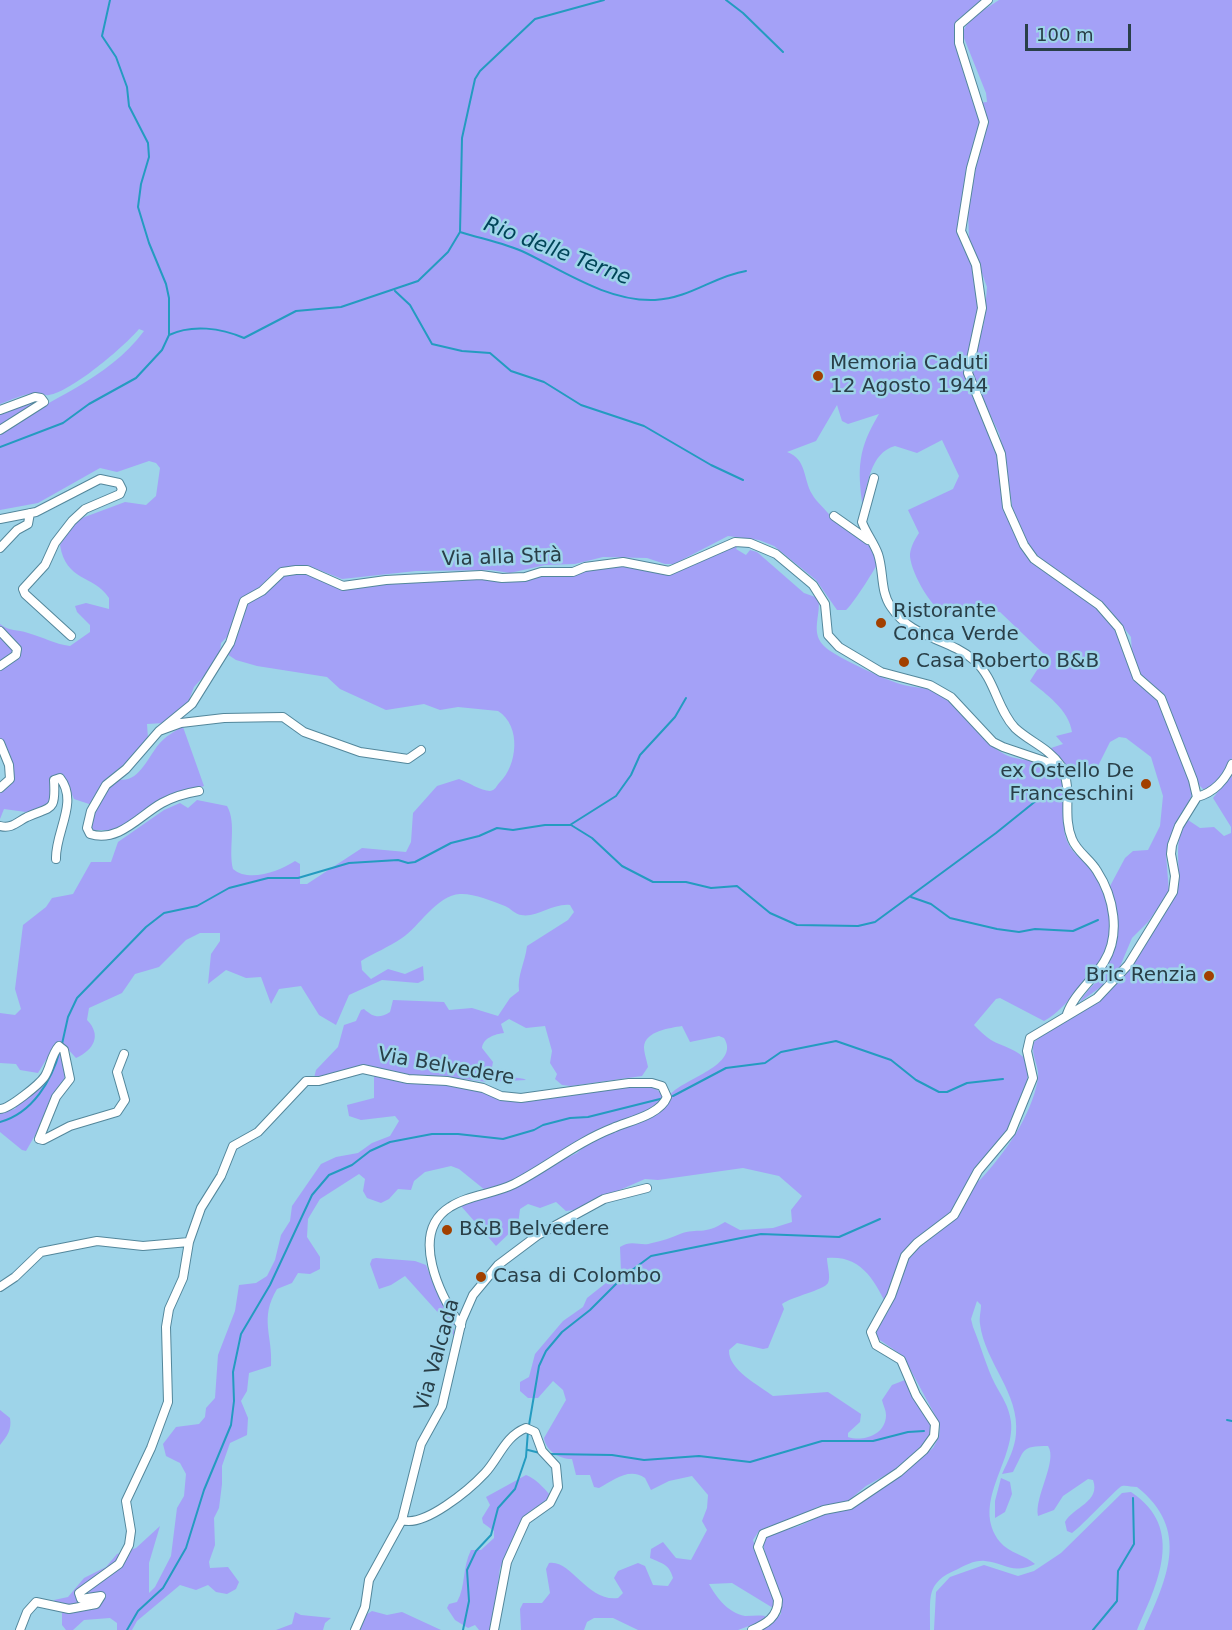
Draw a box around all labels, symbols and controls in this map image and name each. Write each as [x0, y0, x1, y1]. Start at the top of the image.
scale bar [1028, 12, 1134, 50]
text: 100 m [1036, 24, 1094, 45]
water label: Rio delle Terne [480, 212, 634, 292]
place label: Memoria Caduti 12 Agosto 1944 [830, 352, 989, 399]
marker: Memoria Caduti 12 Agosto 1944 [811, 369, 825, 383]
street label: Via alla Strà [441, 544, 563, 572]
place label: Ristorante Conca Verde [893, 600, 1019, 647]
marker: Ristorante Conca Verde [874, 616, 888, 630]
place label: Casa Roberto B&B [916, 650, 1099, 674]
marker: Casa Roberto B&B [897, 655, 911, 669]
place label: ex Ostello De Franceschini [1000, 760, 1134, 807]
marker: ex Ostello De Franceschini [1139, 777, 1153, 791]
place label: Bric Renzia [1086, 964, 1197, 988]
marker: Bric Renzia [1202, 969, 1216, 983]
street label: Via Belvedere [376, 1043, 516, 1091]
place label: B&B Belvedere [459, 1218, 609, 1242]
marker: B&B Belvedere [440, 1223, 454, 1237]
place label: Casa di Colombo [493, 1265, 661, 1289]
marker: Casa di Colombo [474, 1270, 488, 1284]
street label: Via Valcada [411, 1296, 465, 1414]

